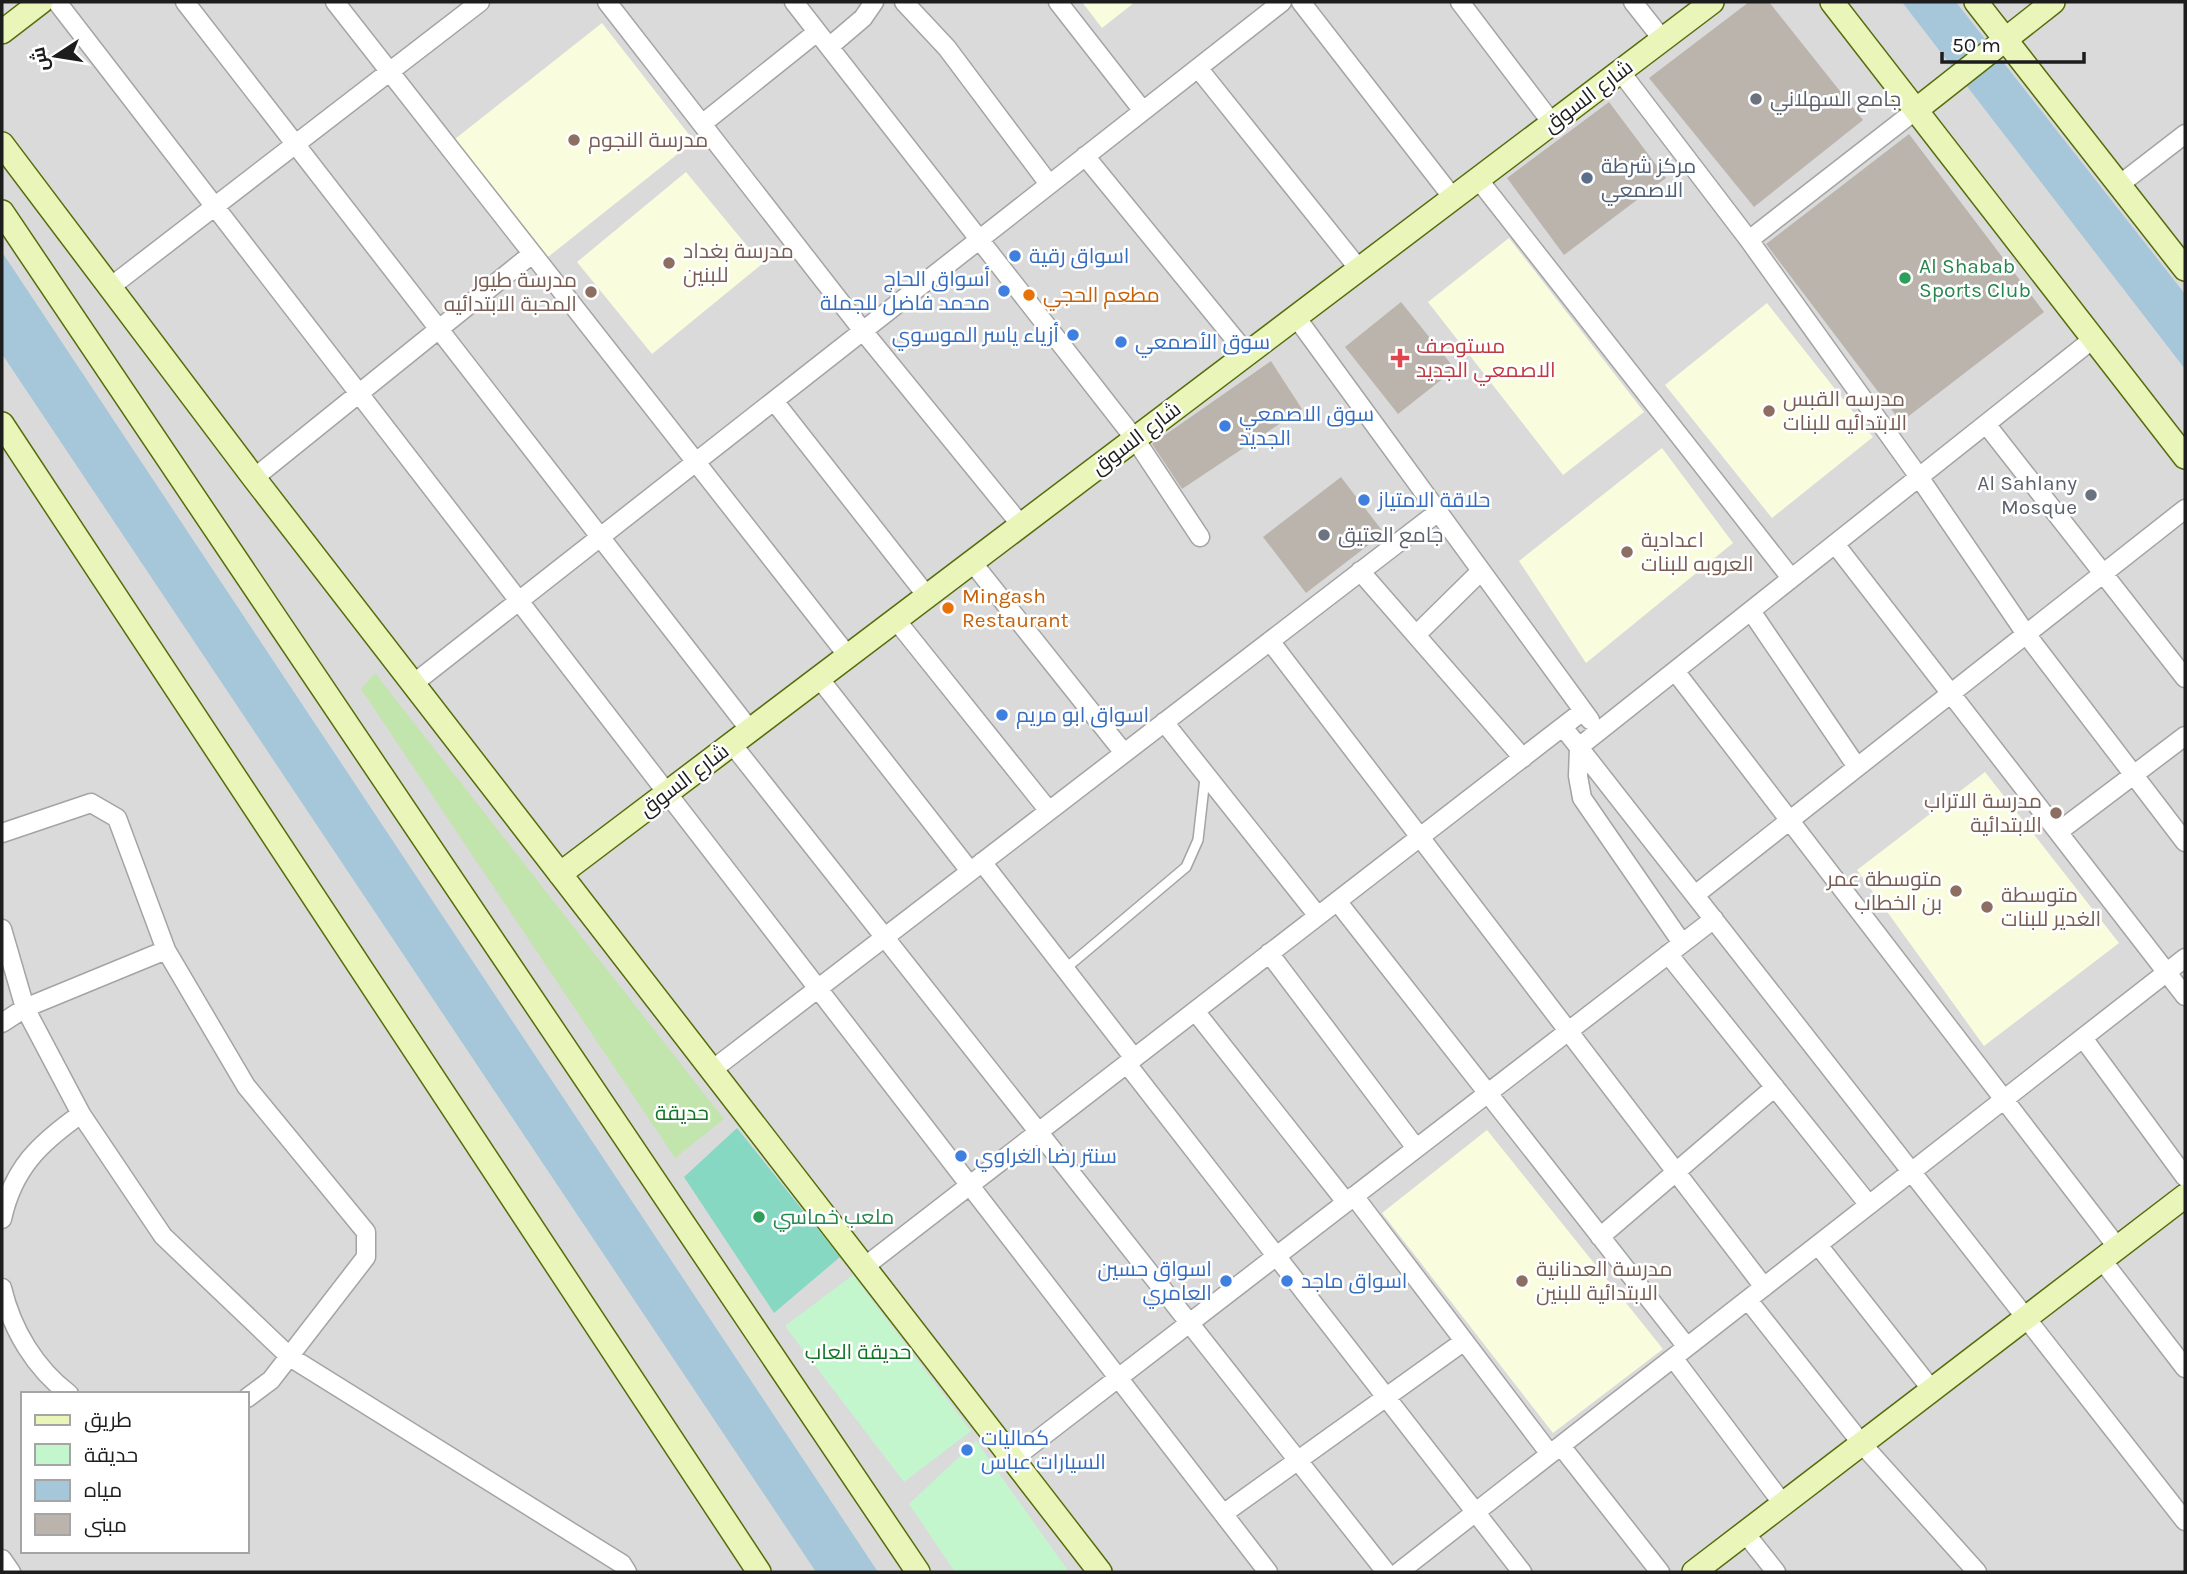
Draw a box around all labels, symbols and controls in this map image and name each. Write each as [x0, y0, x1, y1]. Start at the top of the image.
north arrow [21, 21, 91, 91]
scale bar [1942, 21, 2084, 65]
text: 50 m [1952, 33, 2001, 57]
text: ش [27, 45, 54, 74]
street label: شارع السوق [1539, 55, 1639, 139]
place label: جامع السهلاني [1770, 87, 1901, 115]
marker: جامع السهلاني [1748, 91, 1764, 107]
place label: مدرسة النجوم [588, 128, 708, 154]
marker: مدرسة النجوم [566, 132, 582, 148]
place label: مركز شرطة الاصمعي [1601, 154, 1696, 206]
marker: مركز شرطة الاصمعي [1579, 170, 1595, 186]
place label: مدرسة بغداد للبنين [683, 239, 794, 288]
place label: اسواق رقية [1029, 244, 1130, 269]
marker: اسواق رقية [1007, 248, 1023, 264]
place label: Al Shabab Sports Club [1919, 254, 2031, 302]
marker: مدرسة بغداد للبنين [661, 255, 677, 271]
place label: أسواق الحاج محمد فاضل للجملة [820, 266, 990, 316]
place label: مدرسة طيور المحبة الابتدائيه [444, 268, 577, 316]
marker: Al Shabab Sports Club [1897, 270, 1913, 286]
marker: أسواق الحاج محمد فاضل للجملة [996, 283, 1012, 299]
place label: مطعم الحجي [1043, 283, 1160, 311]
marker: مدرسة طيور المحبة الابتدائيه [583, 284, 599, 300]
marker: مطعم الحجي [1021, 287, 1037, 303]
place label: أزياء ياسر الموسوي [892, 322, 1059, 351]
marker: أزياء ياسر الموسوي [1065, 327, 1081, 343]
place label: سوق الأصمعي [1135, 330, 1270, 358]
marker: سوق الأصمعي [1113, 334, 1129, 350]
place label: مستوصف الاصمعي الجديد [1416, 334, 1556, 386]
marker: مستوصف الاصمعي الجديد [1390, 348, 1410, 368]
place label: مدرسه القبس الابتدائيه للبنات [1783, 387, 1907, 435]
street label: شارع السوق [1087, 397, 1187, 481]
place label: سوق الاصمعي الجديد [1239, 402, 1374, 450]
marker: مدرسه القبس الابتدائيه للبنات [1761, 403, 1777, 419]
marker: سوق الاصمعي الجديد [1217, 418, 1233, 434]
place label: Al Sahlany Mosque [1977, 471, 2077, 519]
marker: Al Sahlany Mosque [2083, 487, 2099, 503]
place label: حلاقة الامتياز [1377, 488, 1490, 512]
marker: حلاقة الامتياز [1356, 492, 1372, 508]
place label: جامع العتيق [1338, 523, 1444, 549]
marker: جامع العتيق [1316, 527, 1332, 543]
place label: اعدادية العروبه للبنات [1641, 528, 1754, 576]
marker: اعدادية العروبه للبنات [1619, 544, 1635, 560]
place label: Mingash Restaurant [962, 584, 1069, 632]
marker: Mingash Restaurant [940, 600, 956, 616]
place label: اسواق ابو مريم [1016, 703, 1149, 729]
marker: اسواق ابو مريم [994, 707, 1010, 723]
street label: شارع السوق [635, 739, 735, 823]
place label: مدرسة الاتراب الابتدائية [1924, 789, 2042, 837]
marker: مدرسة الاتراب الابتدائية [2048, 805, 2064, 821]
place label: متوسطة عمر بن الخطاب [1826, 867, 1942, 916]
marker: متوسطة عمر بن الخطاب [1948, 883, 1964, 899]
place label: متوسطة الغدير للبنات [2001, 883, 2101, 931]
marker: متوسطة الغدير للبنات [1979, 899, 1995, 915]
park label: حديقة [655, 1101, 709, 1125]
place label: سنتر رضا الغراوي [975, 1144, 1117, 1172]
marker: سنتر رضا الغراوي [953, 1148, 969, 1164]
place label: ملعب خماسي [773, 1205, 894, 1232]
marker: ملعب خماسي [751, 1209, 767, 1225]
place label: اسواق حسين العامري [1098, 1257, 1212, 1309]
place label: مدرسة العدنانية الابتدائية للبنين [1536, 1257, 1672, 1306]
place label: اسواق ماجد [1301, 1269, 1407, 1294]
marker: اسواق حسين العامري [1218, 1273, 1234, 1289]
marker: اسواق ماجد [1279, 1273, 1295, 1289]
marker: مدرسة العدنانية الابتدائية للبنين [1514, 1273, 1530, 1289]
park label: حديقة العاب [805, 1340, 911, 1364]
legend [21, 1392, 248, 1553]
text: طريق [84, 1408, 132, 1433]
place label: كماليات السيارات عباس [981, 1426, 1106, 1475]
marker: كماليات السيارات عباس [959, 1442, 975, 1458]
text: حديقة [84, 1443, 138, 1467]
text: مياه [84, 1478, 122, 1502]
text: مبنى [84, 1513, 127, 1538]

